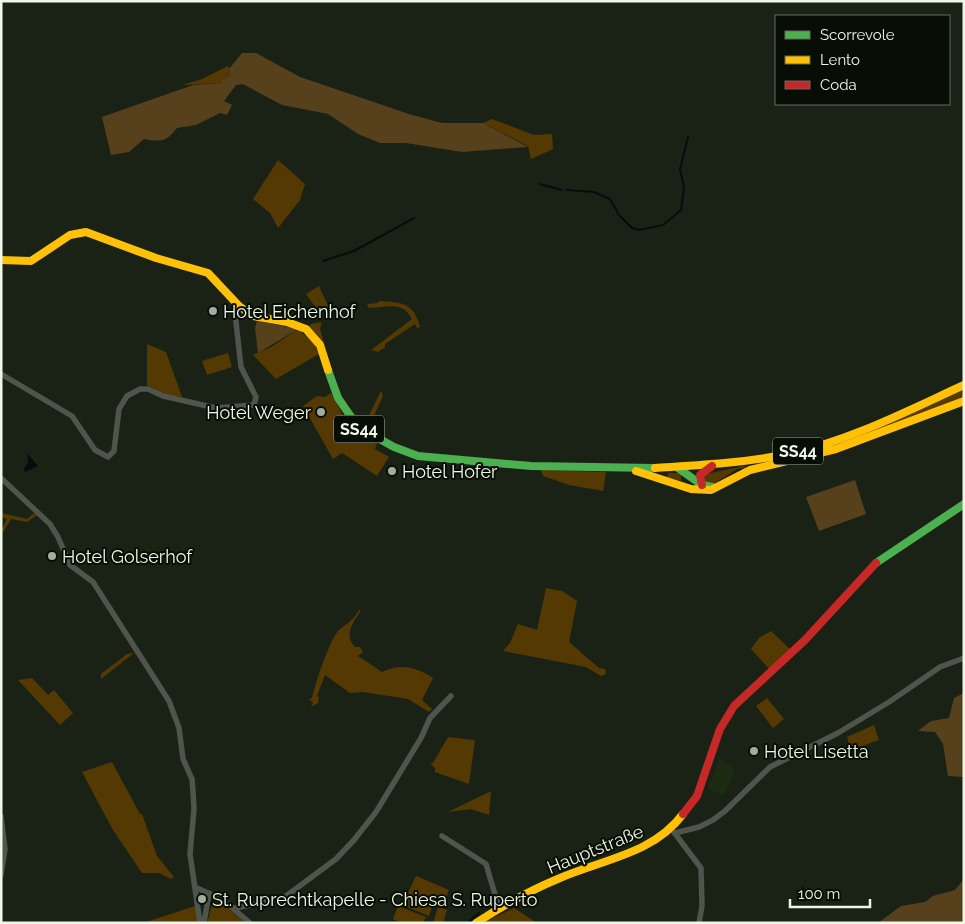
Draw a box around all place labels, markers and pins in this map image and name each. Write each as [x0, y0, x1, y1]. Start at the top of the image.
place label: Hotel Eichenhof [223, 301, 356, 322]
marker: Hotel Eichenhof [207, 305, 219, 317]
place label: Hotel Weger [206, 402, 312, 423]
marker: Hotel Weger [315, 406, 327, 418]
place label: Hotel Hofer [402, 461, 498, 482]
marker: Hotel Hofer [386, 465, 398, 477]
place label: Hotel Golserhof [62, 546, 193, 567]
marker: Hotel Golserhof [46, 550, 58, 562]
place label: Hotel Lisetta [764, 741, 869, 762]
marker: Hotel Lisetta [748, 745, 760, 757]
place label: St. Ruprechtkapelle - Chiesa S. Ruperto [212, 889, 538, 910]
marker: St. Ruprechtkapelle - Chiesa S. Ruperto [196, 893, 208, 905]

